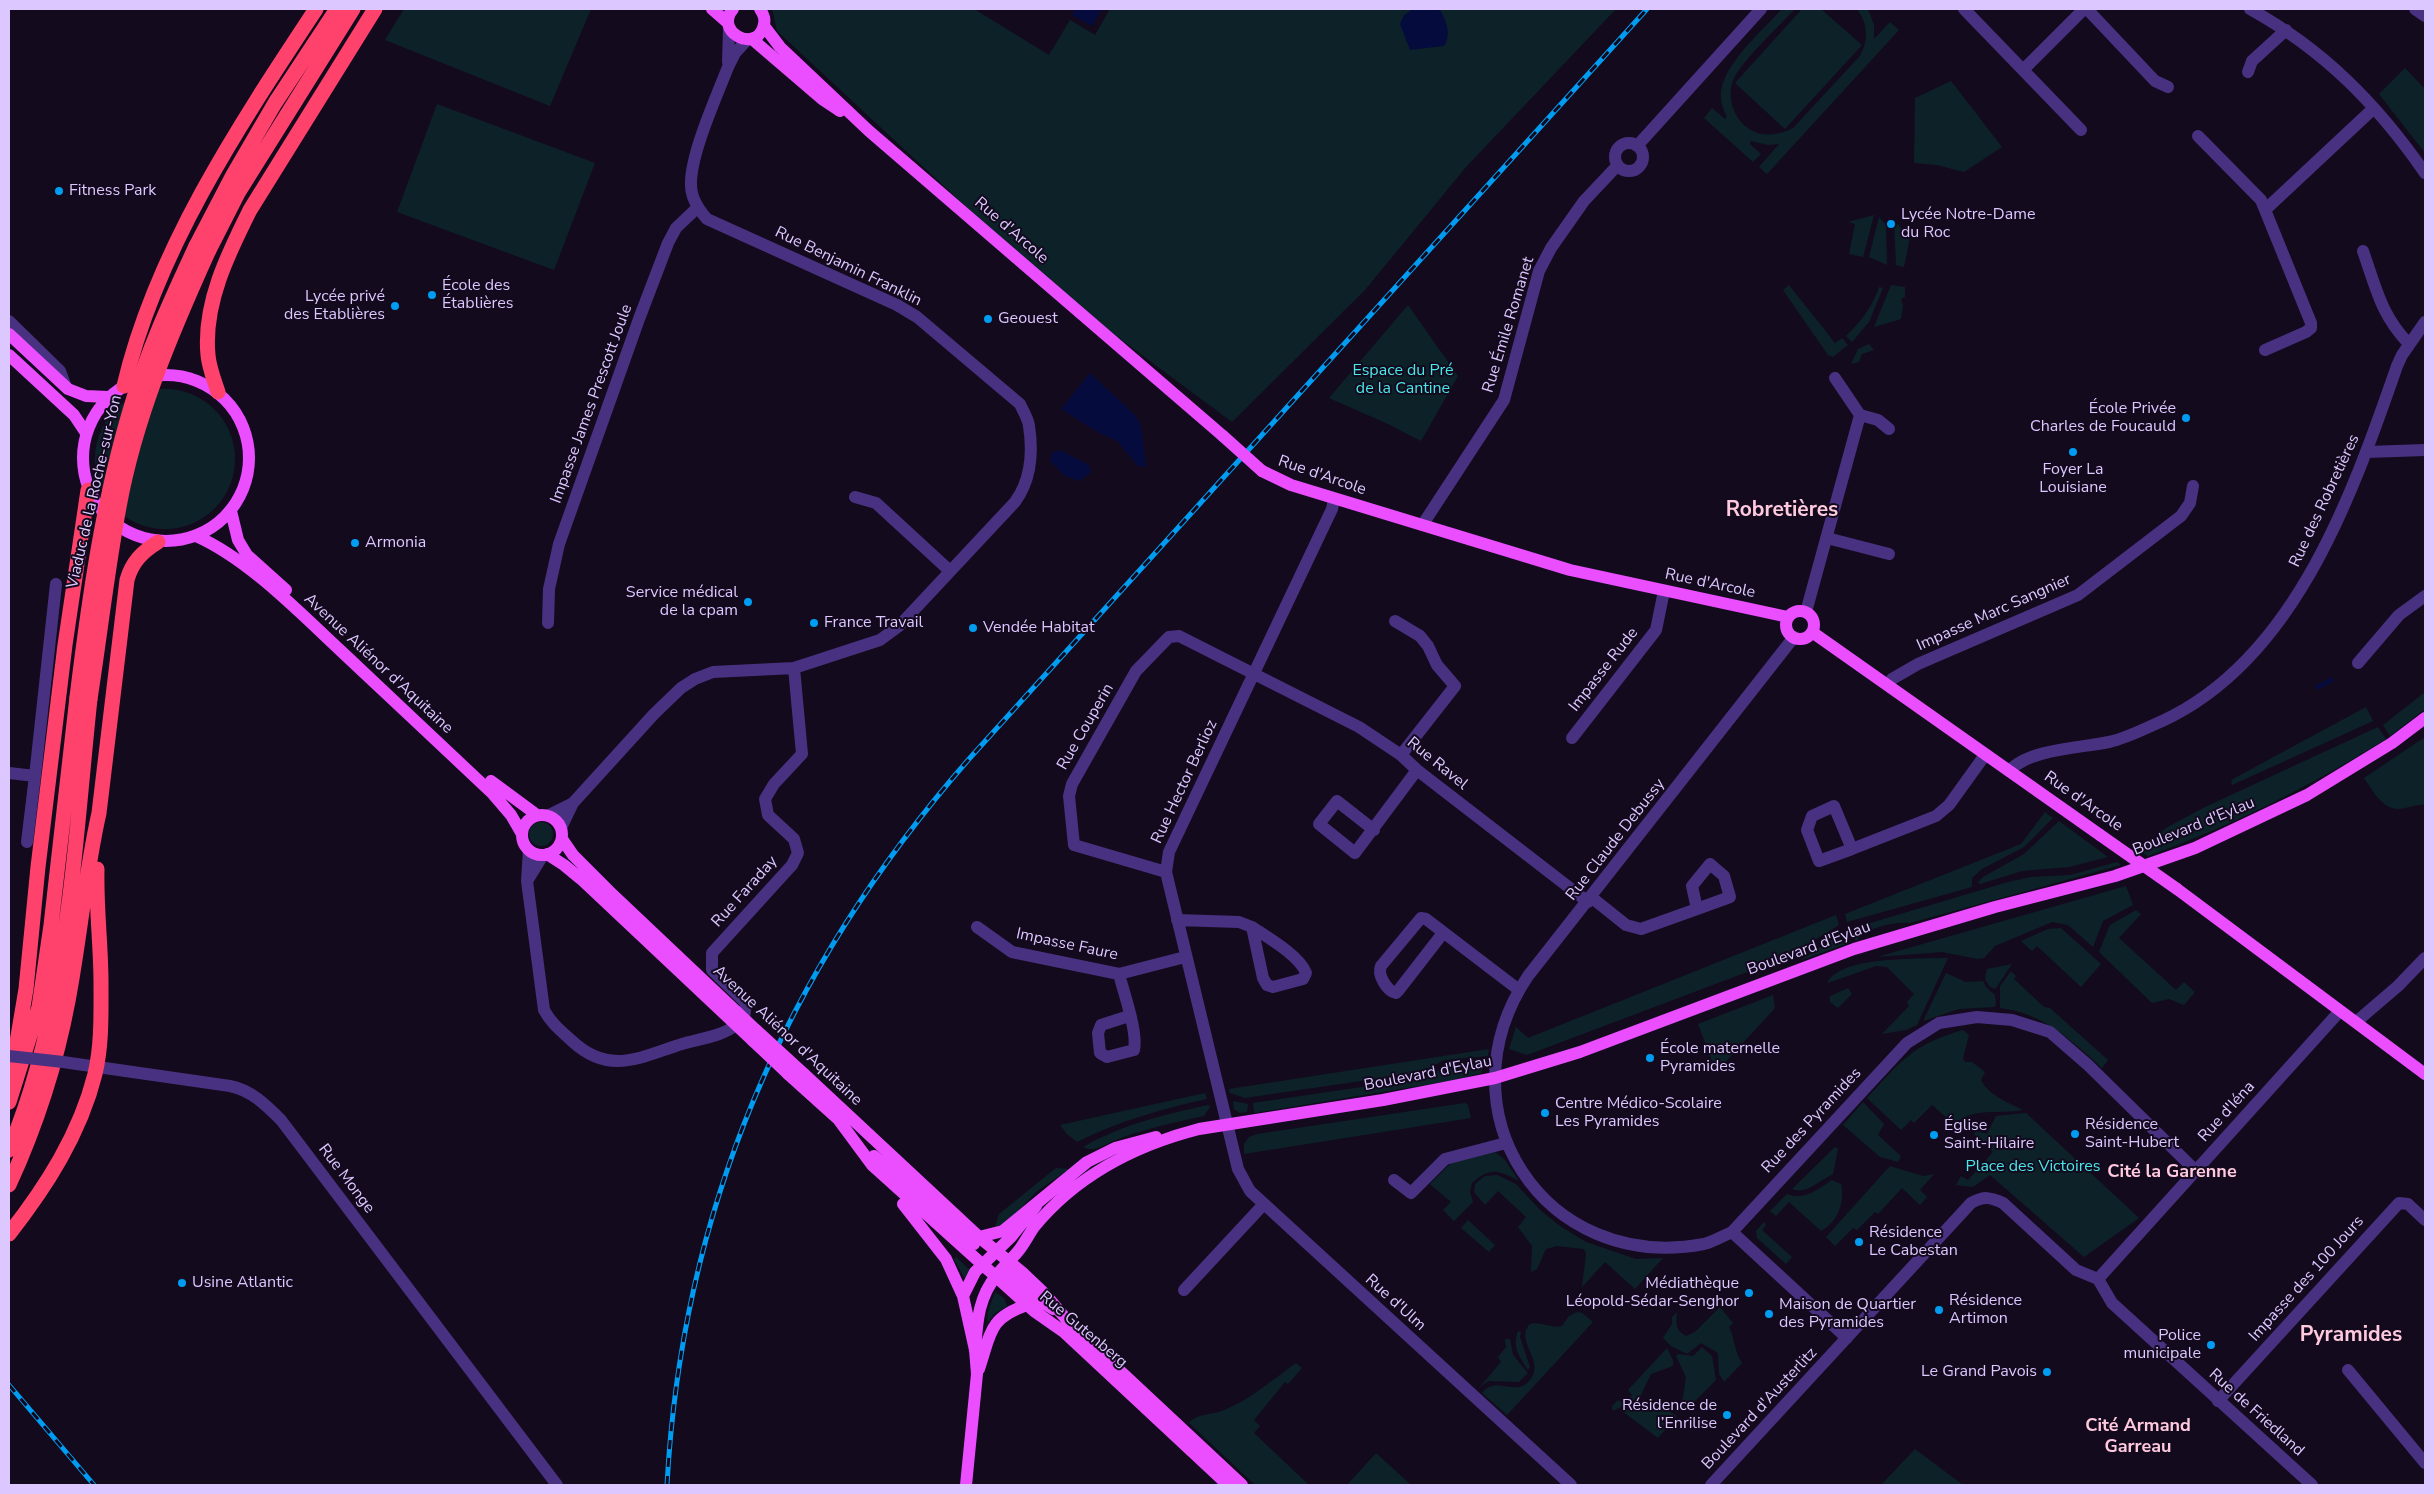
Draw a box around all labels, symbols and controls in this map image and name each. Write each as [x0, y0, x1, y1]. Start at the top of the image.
place label: Fitness Park [69, 181, 156, 201]
marker: Fitness Park [53, 185, 65, 197]
street label: Rue d'Arcole [970, 194, 1052, 268]
place label: Lycée Notre-Dame du Roc [1901, 205, 2035, 243]
marker: Lycée Notre-Dame du Roc [1885, 218, 1897, 230]
street label: Rue Benjamin Franklin [771, 223, 925, 311]
street label: Rue Émile Romanet [1479, 255, 1539, 395]
place label: École des Établières [442, 276, 513, 314]
place label: Lycée privé des Etablières [284, 287, 385, 325]
marker: École des Établières [426, 289, 438, 301]
marker: Lycée privé des Etablières [389, 300, 401, 312]
street label: Impasse James Prescott Joule [547, 302, 637, 506]
place label: Geouest [998, 309, 1058, 329]
marker: Geouest [982, 313, 994, 325]
park label: Espace du Pré de la Cantine [1352, 361, 1454, 399]
street label: Viaduc de la Roche-sur-Yon [63, 393, 127, 591]
place label: École Privée Charles de Foucauld [2030, 399, 2176, 437]
marker: École Privée Charles de Foucauld [2180, 412, 2192, 424]
street label: Rue des Robretières [2286, 431, 2364, 571]
marker: Foyer La Louisiane [2067, 446, 2079, 458]
street label: Rue d'Arcole [1275, 452, 1369, 500]
place label: Foyer La Louisiane [2039, 460, 2107, 498]
district label: Robretières [1726, 498, 1838, 524]
place label: Armonia [365, 533, 426, 553]
marker: Armonia [349, 537, 361, 549]
street label: Rue d'Arcole [1663, 565, 1757, 603]
street label: Impasse Marc Sangnier [1914, 570, 2074, 656]
place label: Service médical de la cpam [626, 583, 738, 621]
street label: Avenue Aliénor d'Aquitaine [299, 590, 457, 738]
marker: Service médical de la cpam [742, 596, 754, 608]
place label: France Travail [824, 613, 923, 633]
marker: France Travail [808, 617, 820, 629]
place label: Vendée Habitat [983, 618, 1095, 638]
marker: Vendée Habitat [967, 622, 979, 634]
street label: Impasse Rude [1565, 624, 1643, 716]
street label: Rue Couperin [1053, 680, 1119, 774]
street label: Rue Hector Berlioz [1148, 717, 1222, 847]
street label: Rue Ravel [1403, 734, 1471, 794]
street label: Rue d'Arcole [2040, 768, 2126, 836]
street label: Rue Claude Debussy [1562, 775, 1670, 905]
street label: Boulevard d'Eylau [2130, 794, 2258, 860]
street label: Rue Faraday [708, 852, 782, 932]
street label: Boulevard d'Eylau [1745, 918, 1873, 980]
street label: Impasse Faure [1014, 925, 1120, 965]
street label: Avenue Aliénor d'Aquitaine [708, 962, 866, 1110]
place label: École maternelle Pyramides [1660, 1039, 1780, 1077]
street label: Boulevard d'Eylau [1362, 1052, 1494, 1096]
marker: École maternelle Pyramides [1644, 1052, 1656, 1064]
street label: Rue des Pyramides [1758, 1064, 1866, 1178]
street label: Rue d'Iéna [2195, 1078, 2259, 1146]
place label: Centre Médico-Scolaire Les Pyramides [1555, 1094, 1722, 1132]
marker: Centre Médico-Scolaire Les Pyramides [1539, 1107, 1551, 1119]
place label: Résidence Saint-Hubert [2085, 1115, 2179, 1153]
place label: Église Saint-Hilaire [1944, 1116, 2034, 1154]
marker: Résidence Saint-Hubert [2069, 1128, 2081, 1140]
marker: Église Saint-Hilaire [1928, 1129, 1940, 1141]
street label: Rue Monge [314, 1141, 378, 1217]
park label: Place des Victoires [1966, 1157, 2100, 1177]
district label: Cité la Garenne [2107, 1162, 2237, 1184]
street label: Impasse des 100 Jours [2245, 1212, 2369, 1346]
place label: Résidence Le Cabestan [1869, 1223, 1958, 1261]
marker: Résidence Le Cabestan [1853, 1236, 1865, 1248]
street label: Rue d'Ulm [1361, 1271, 1429, 1335]
place label: Usine Atlantic [192, 1273, 293, 1293]
place label: Médiathèque Léopold-Sédar-Senghor [1566, 1274, 1739, 1312]
marker: Usine Atlantic [176, 1277, 188, 1289]
marker: Médiathèque Léopold-Sédar-Senghor [1743, 1287, 1755, 1299]
street label: Rue Gutenberg [1035, 1288, 1131, 1372]
place label: Résidence Artimon [1949, 1291, 2022, 1329]
place label: Maison de Quartier des Pyramides [1779, 1295, 1916, 1333]
marker: Résidence Artimon [1933, 1304, 1945, 1316]
marker: Maison de Quartier des Pyramides [1763, 1308, 1775, 1320]
district label: Pyramides [2300, 1323, 2402, 1349]
place label: Police municipale [2123, 1326, 2201, 1364]
marker: Police municipale [2205, 1339, 2217, 1351]
street label: Boulevard d'Austerlitz [1699, 1344, 1821, 1474]
place label: Le Grand Pavois [1921, 1362, 2037, 1382]
street label: Rue de Friedland [2204, 1365, 2308, 1461]
marker: Le Grand Pavois [2041, 1366, 2053, 1378]
place label: Résidence de l’Enrilise [1622, 1396, 1717, 1434]
marker: Résidence de l’Enrilise [1721, 1409, 1733, 1421]
district label: Cité Armand Garreau [2085, 1416, 2191, 1458]

